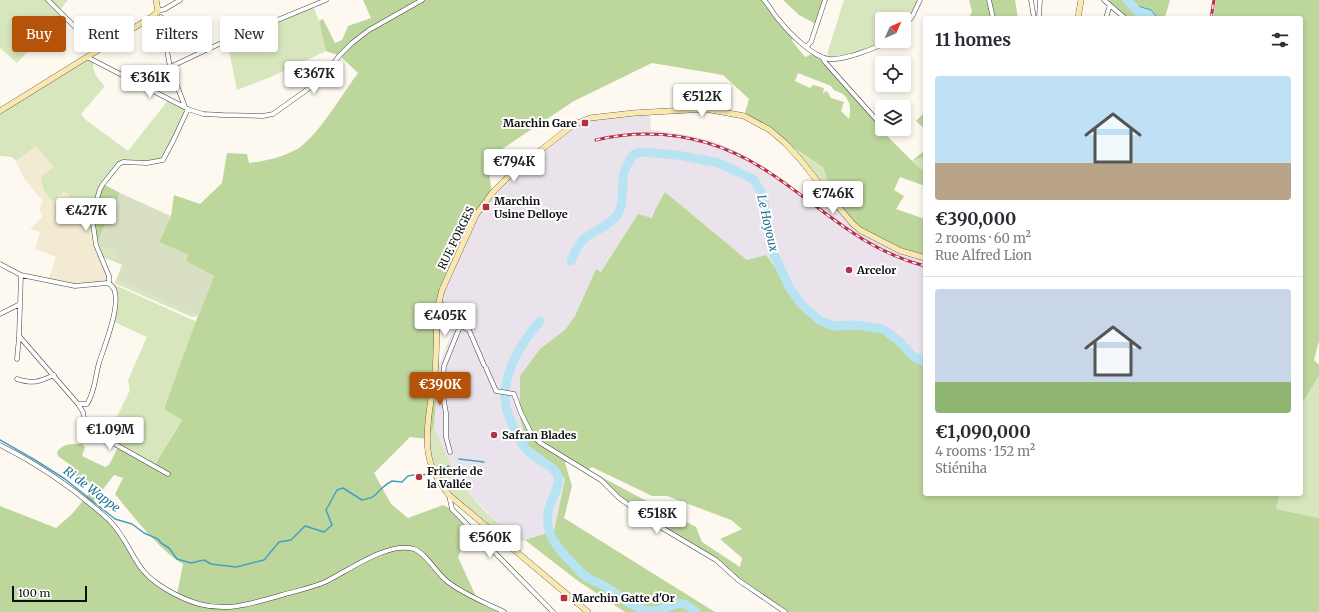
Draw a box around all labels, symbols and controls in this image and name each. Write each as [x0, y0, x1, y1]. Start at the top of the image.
north arrow [875, 12, 911, 48]
map controls [875, 12, 911, 136]
chip: Buy [12, 16, 66, 52]
chip: Rent [74, 16, 134, 52]
chip: Filters [142, 16, 212, 52]
chip: New [220, 16, 278, 52]
text: 11 homes [935, 29, 1011, 51]
icon: filters [1269, 29, 1291, 51]
button: locate [875, 56, 911, 92]
pin: €367K [286, 61, 342, 95]
pin: €361K [122, 65, 178, 99]
text: €367K [293, 65, 335, 82]
text: €361K [130, 69, 170, 86]
pin: €512K [674, 84, 730, 118]
text: €512K [682, 88, 722, 105]
button: layers [875, 100, 911, 136]
icon: home [1077, 102, 1149, 174]
place label: Marchin Gare [503, 116, 577, 130]
marker: Marchin Gare [580, 118, 590, 128]
pin: €794K [486, 149, 542, 183]
text: €794K [493, 153, 535, 170]
pin: €746K [805, 181, 861, 215]
text: €746K [812, 185, 854, 202]
water label: Le Hoyoux [754, 193, 782, 254]
place label: Marchin Usine Delloye [494, 194, 568, 221]
pin: €427K [58, 198, 114, 232]
text: €427K [65, 202, 107, 219]
marker: Marchin Usine Delloye [481, 202, 491, 212]
street label: RUE FORGES [435, 204, 477, 272]
text: €390,000 [935, 208, 1016, 230]
text: 2 rooms · 60 m² [935, 230, 1031, 247]
text: Rue Alfred Lion [935, 247, 1032, 264]
place label: Arcelor [856, 263, 896, 277]
marker: Arcelor [844, 265, 854, 275]
pin: €405K [417, 303, 473, 337]
text: €405K [424, 307, 466, 324]
icon: home [1077, 315, 1149, 387]
pin: €390K [412, 372, 468, 406]
text: €390K [419, 376, 461, 393]
pin: €1.09M [77, 417, 143, 451]
text: €1.09M [86, 421, 134, 438]
text: €1,090,000 [935, 421, 1031, 443]
place label: Safran Blades [502, 428, 577, 442]
marker: Safran Blades [489, 430, 499, 440]
text: 4 rooms · 152 m² [935, 443, 1035, 460]
text: Stiéniha [935, 460, 987, 477]
water label: Ri de Wappe [61, 463, 123, 515]
place label: Friterie de la Vallée [427, 464, 483, 491]
marker: Friterie de la Vallée [414, 472, 424, 482]
pin: €518K [629, 501, 685, 535]
text: €518K [637, 505, 677, 522]
pin: €560K [462, 525, 518, 559]
text: €560K [469, 529, 511, 546]
scale bar [12, 584, 87, 603]
text: 100 m [18, 586, 50, 600]
place label: Marchin Gatte d'Or [572, 591, 675, 605]
marker: Marchin Gatte d'Or [559, 593, 569, 603]

